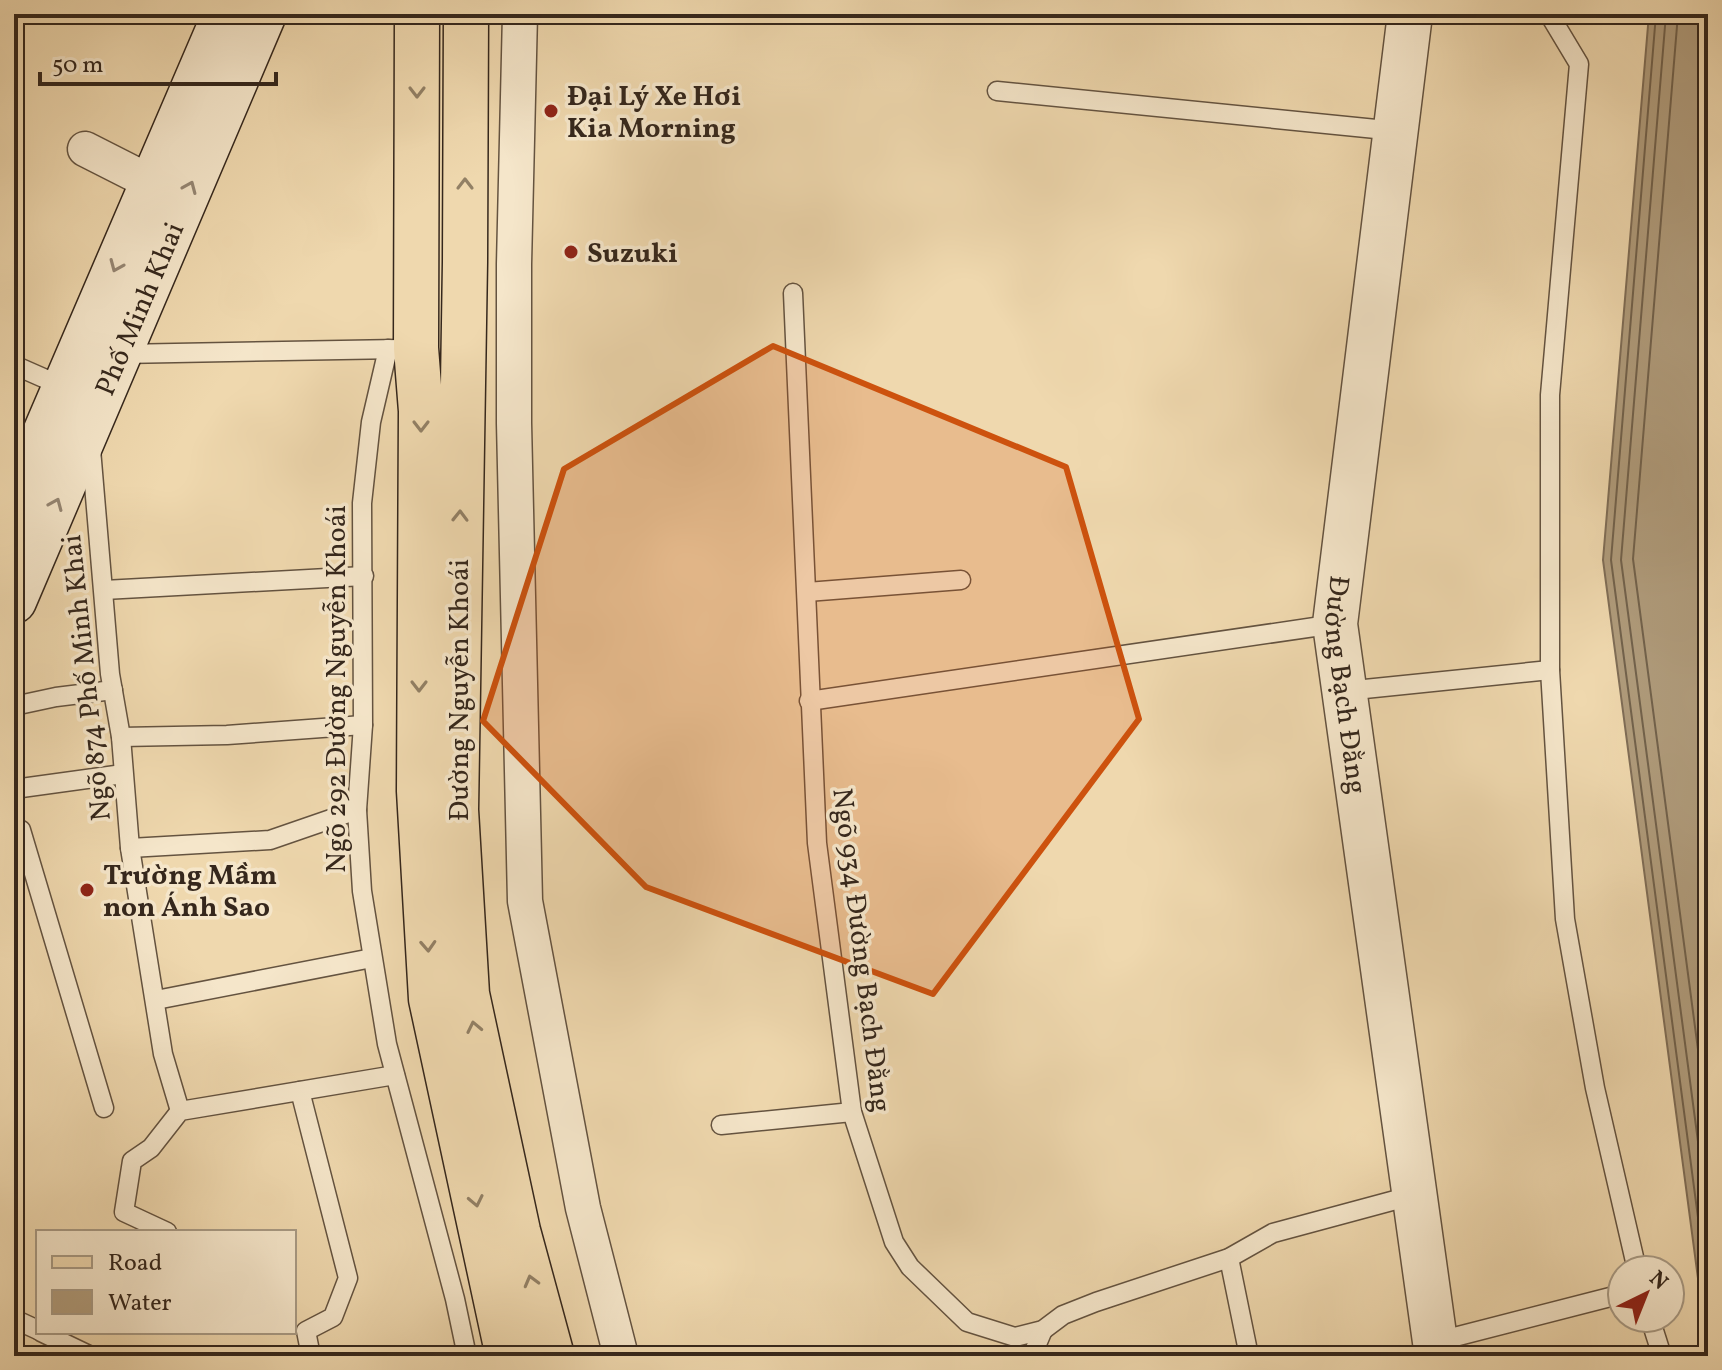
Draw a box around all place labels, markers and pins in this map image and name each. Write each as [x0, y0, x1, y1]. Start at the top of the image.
place label: Đại Lý Xe Hơi Kia Morning [567, 78, 741, 149]
marker: Đại Lý Xe Hơi Kia Morning [542, 102, 560, 120]
place label: Suzuki [587, 235, 678, 274]
marker: Suzuki [562, 243, 580, 261]
place label: Trường Mầm non Ánh Sao [103, 857, 277, 928]
marker: Trường Mầm non Ánh Sao [78, 881, 96, 899]

